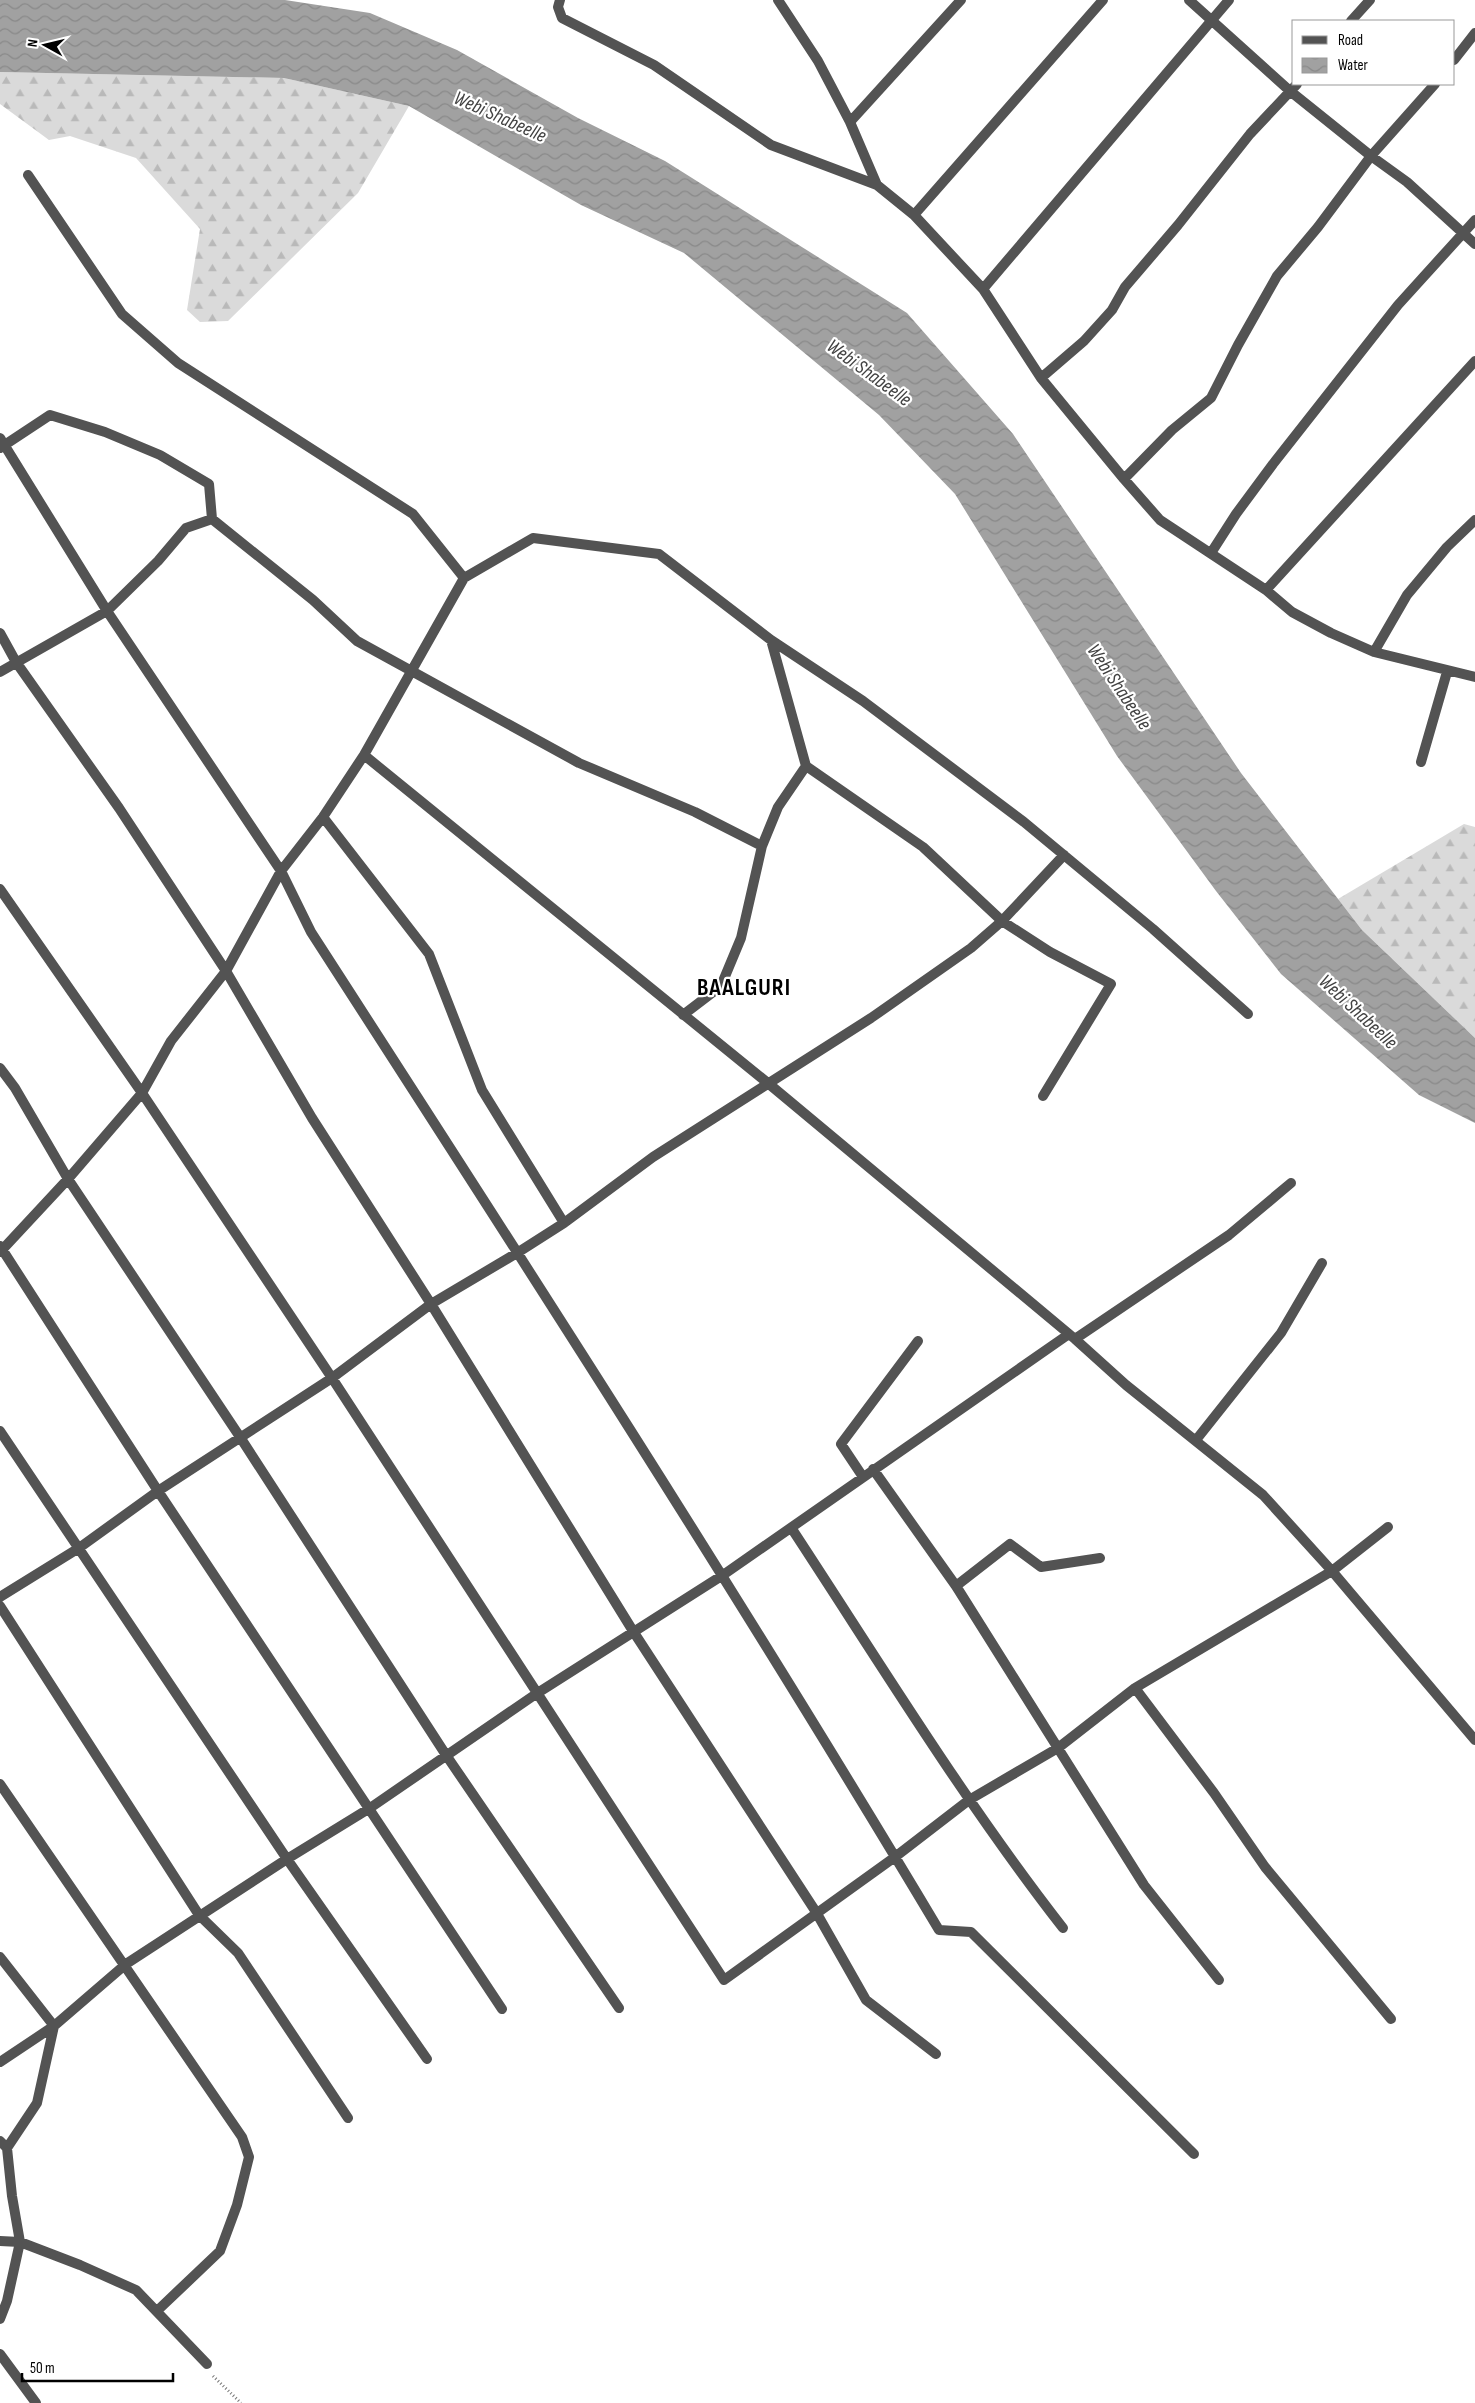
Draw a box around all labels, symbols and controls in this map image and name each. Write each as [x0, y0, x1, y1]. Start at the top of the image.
north arrow [20, 20, 70, 70]
legend [1292, 20, 1455, 85]
text: Road [1338, 31, 1363, 50]
text: N [24, 38, 42, 48]
text: Water [1338, 56, 1369, 75]
water label: Webi Shabeelle [450, 86, 550, 148]
water label: Webi Shabeelle [822, 334, 916, 412]
water label: Webi Shabeelle [1081, 639, 1157, 735]
water label: Webi Shabeelle [1314, 970, 1402, 1055]
district label: BAALGURI [697, 973, 791, 1002]
scale bar [22, 2350, 174, 2382]
text: 50 m [30, 2359, 55, 2378]

